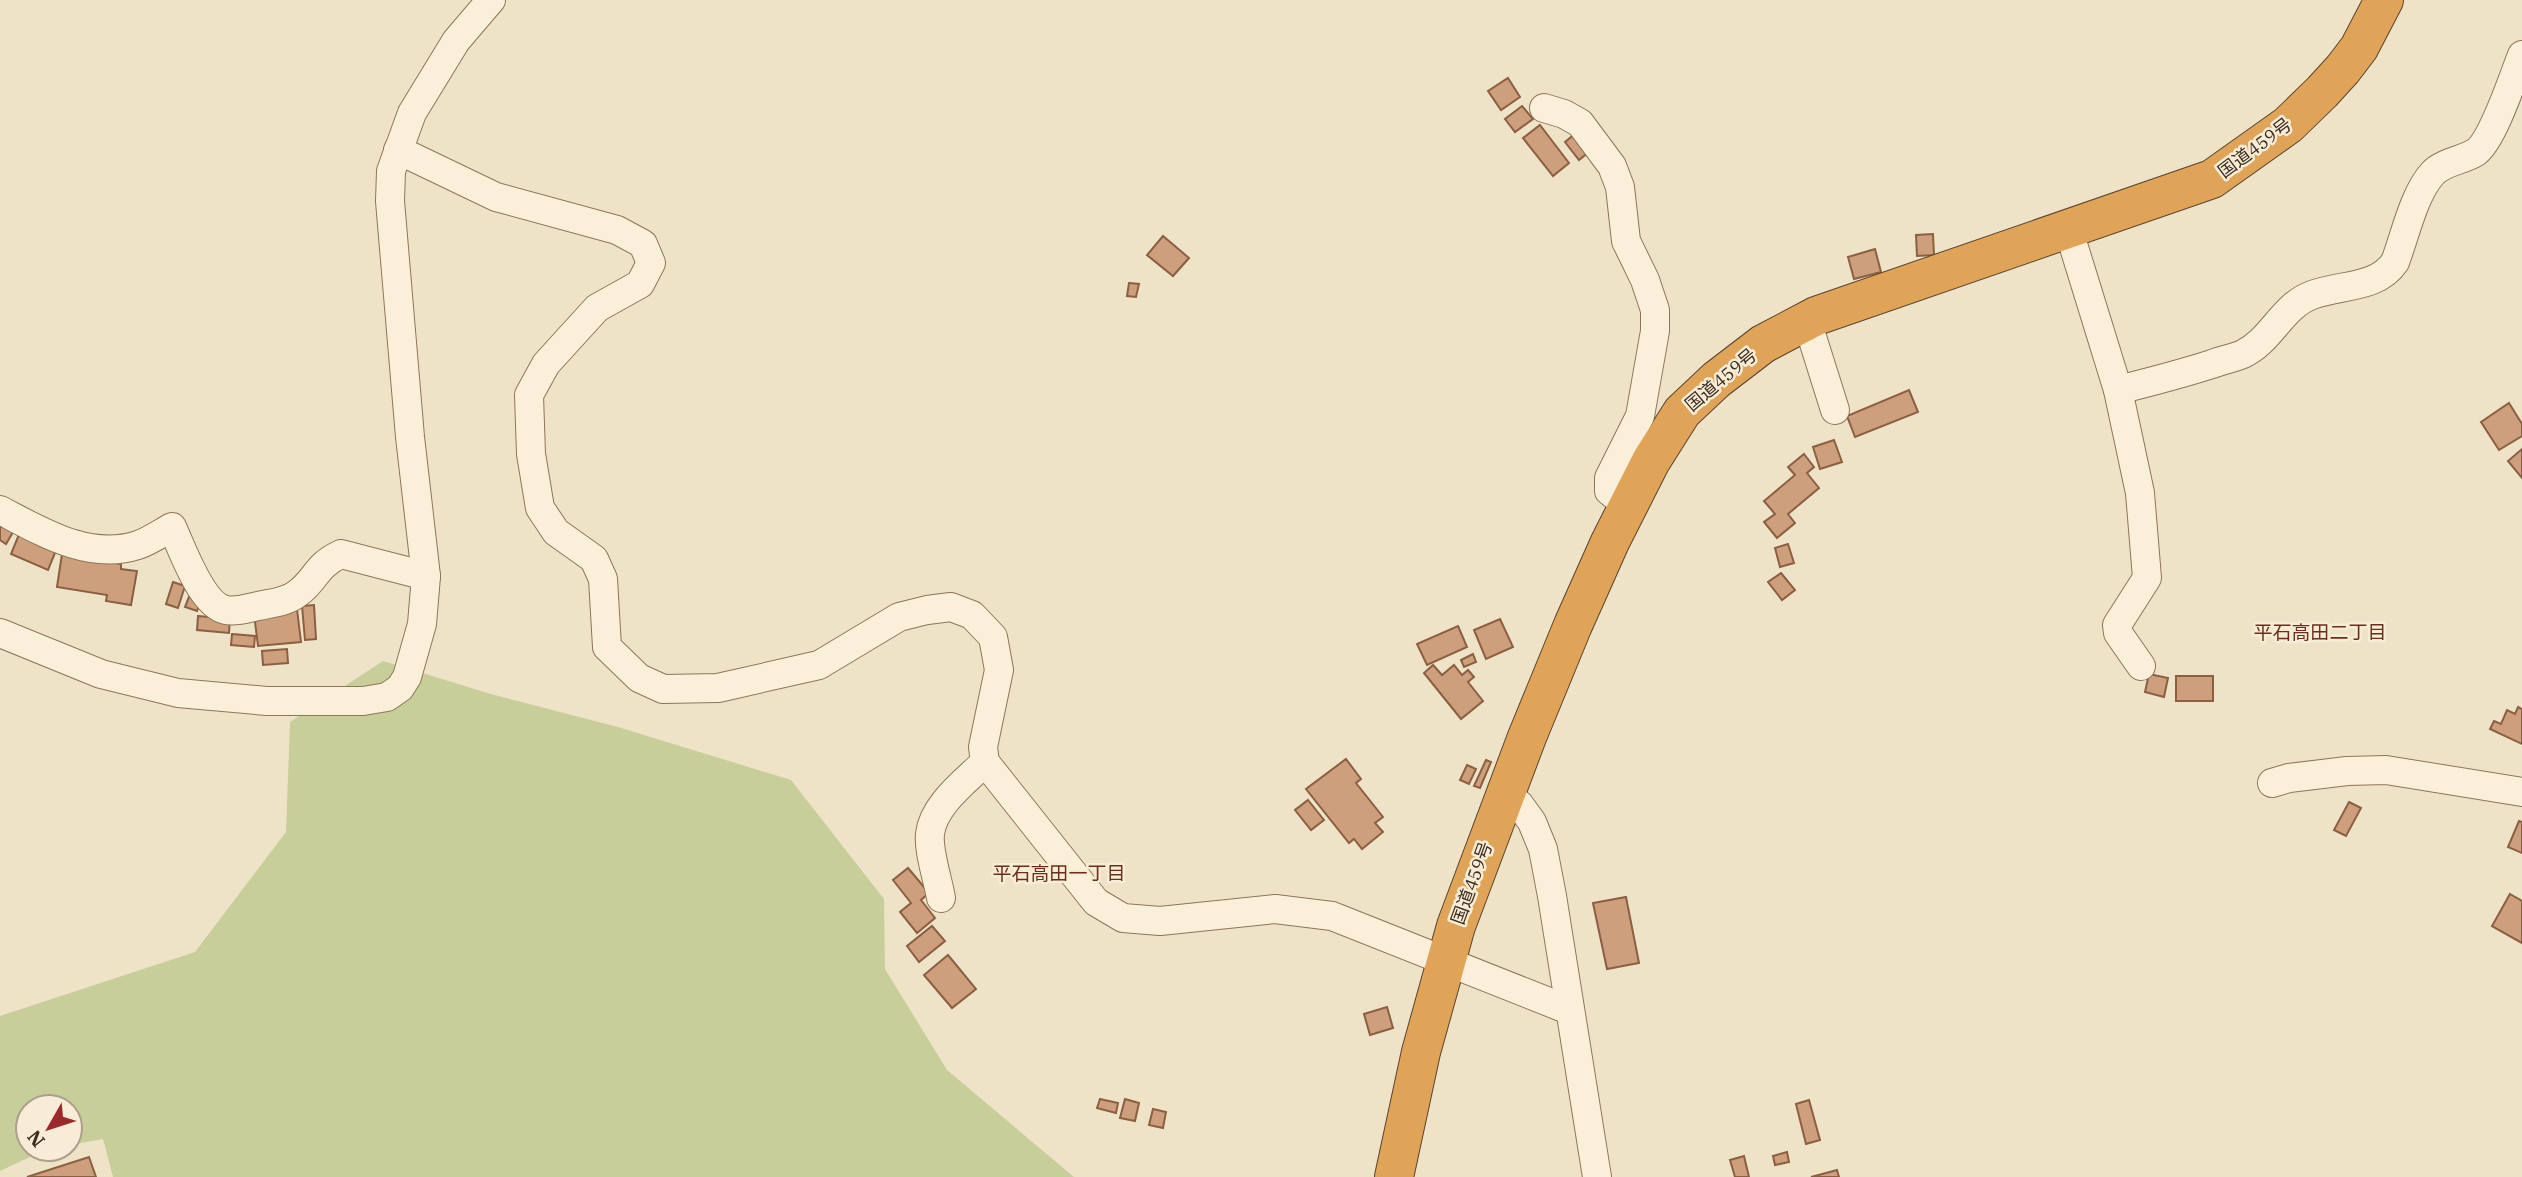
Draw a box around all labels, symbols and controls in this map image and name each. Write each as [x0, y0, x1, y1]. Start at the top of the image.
street label: 国道459号 [2213, 112, 2296, 183]
street label: 国道459号 [1680, 343, 1761, 416]
district label: 平石高田二丁目 [2253, 620, 2387, 644]
street label: 国道459号 [1446, 838, 1497, 927]
district label: 平石高田一丁目 [992, 861, 1126, 885]
north arrow [14, 1093, 84, 1163]
text: N [22, 1125, 50, 1152]

